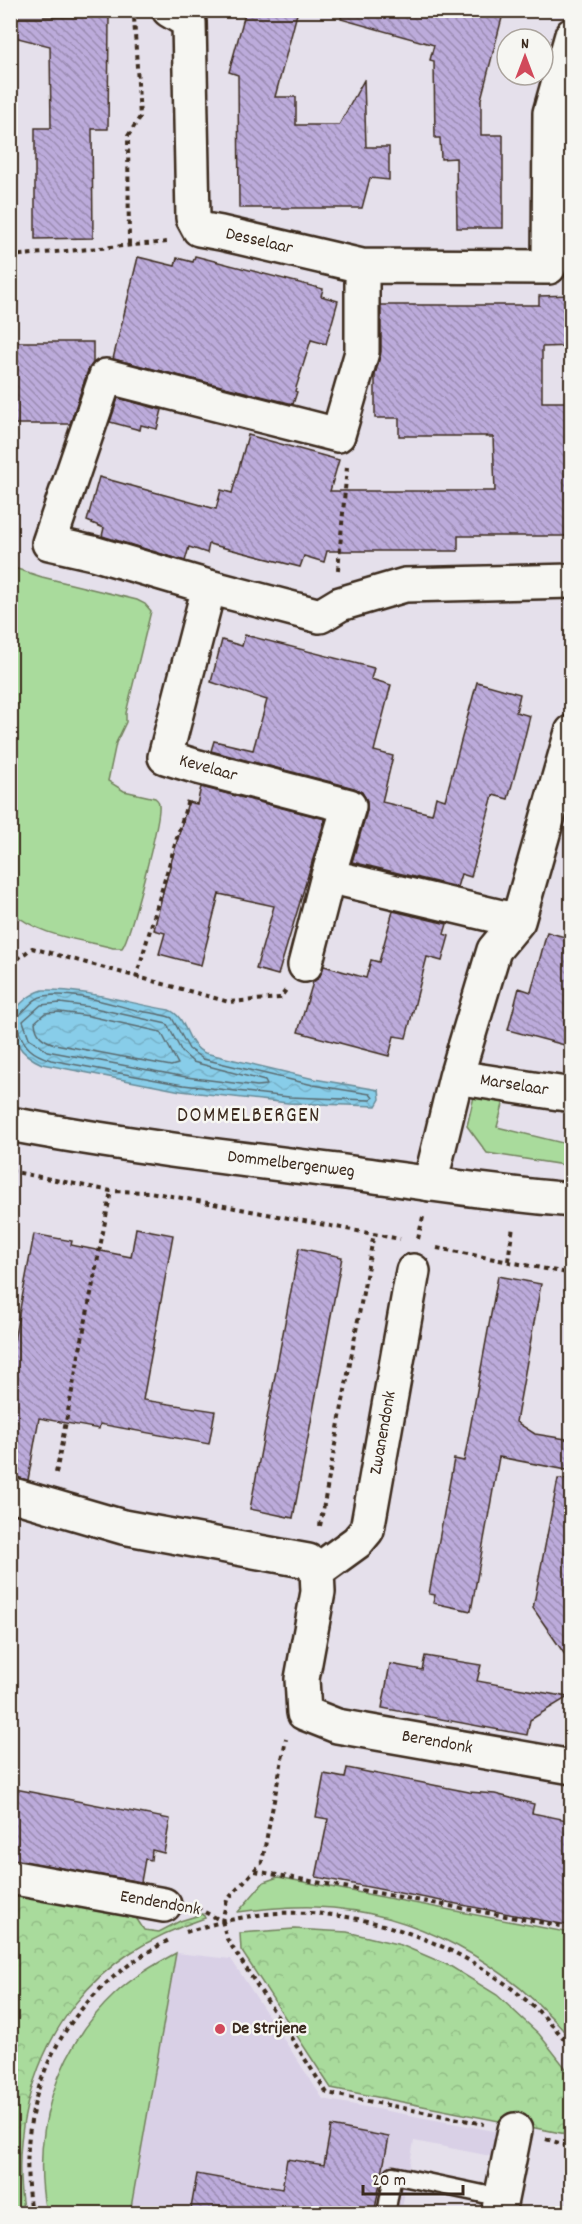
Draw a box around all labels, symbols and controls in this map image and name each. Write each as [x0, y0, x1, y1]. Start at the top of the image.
north arrow [495, 27, 555, 87]
text: N [521, 33, 529, 56]
street label: Desselaar [223, 222, 295, 262]
street label: Kevelaar [176, 749, 240, 789]
street label: Marselaar [478, 1068, 550, 1104]
district label: DOMMELBERGEN [177, 1102, 321, 1132]
street label: Dommelbergenweg [226, 1145, 356, 1185]
street label: Zwanendonk [364, 1389, 404, 1477]
street label: Berendonk [400, 1724, 474, 1762]
street label: Eendendonk [118, 1885, 202, 1923]
place label: De Strijene [232, 2017, 307, 2042]
marker: De Strijene [213, 2022, 227, 2036]
scale bar [363, 2158, 464, 2196]
text: 20 m [372, 2169, 406, 2194]

